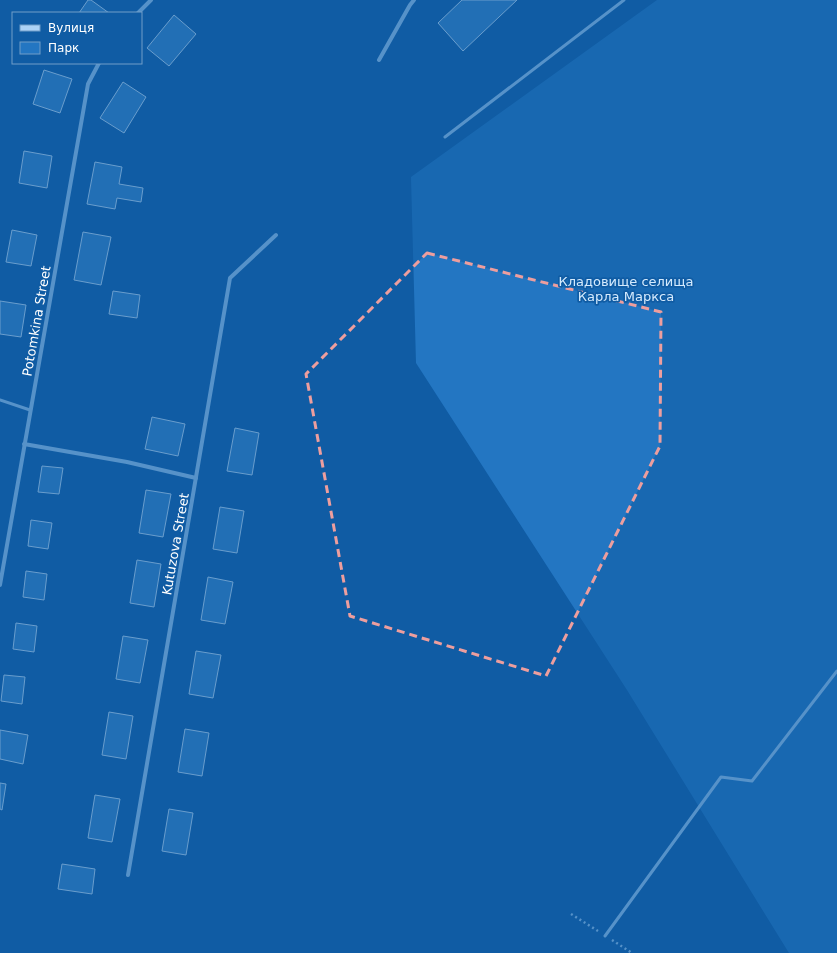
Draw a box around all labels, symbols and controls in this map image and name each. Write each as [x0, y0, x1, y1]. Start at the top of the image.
legend [12, 12, 142, 64]
text: Вулиця [48, 21, 94, 35]
text: Парк [48, 41, 79, 55]
street label: Potomkina Street [19, 265, 54, 378]
park label: Кладовище селища Карла Маркса [558, 274, 694, 304]
street label: Kutuzova Street [159, 492, 192, 596]

